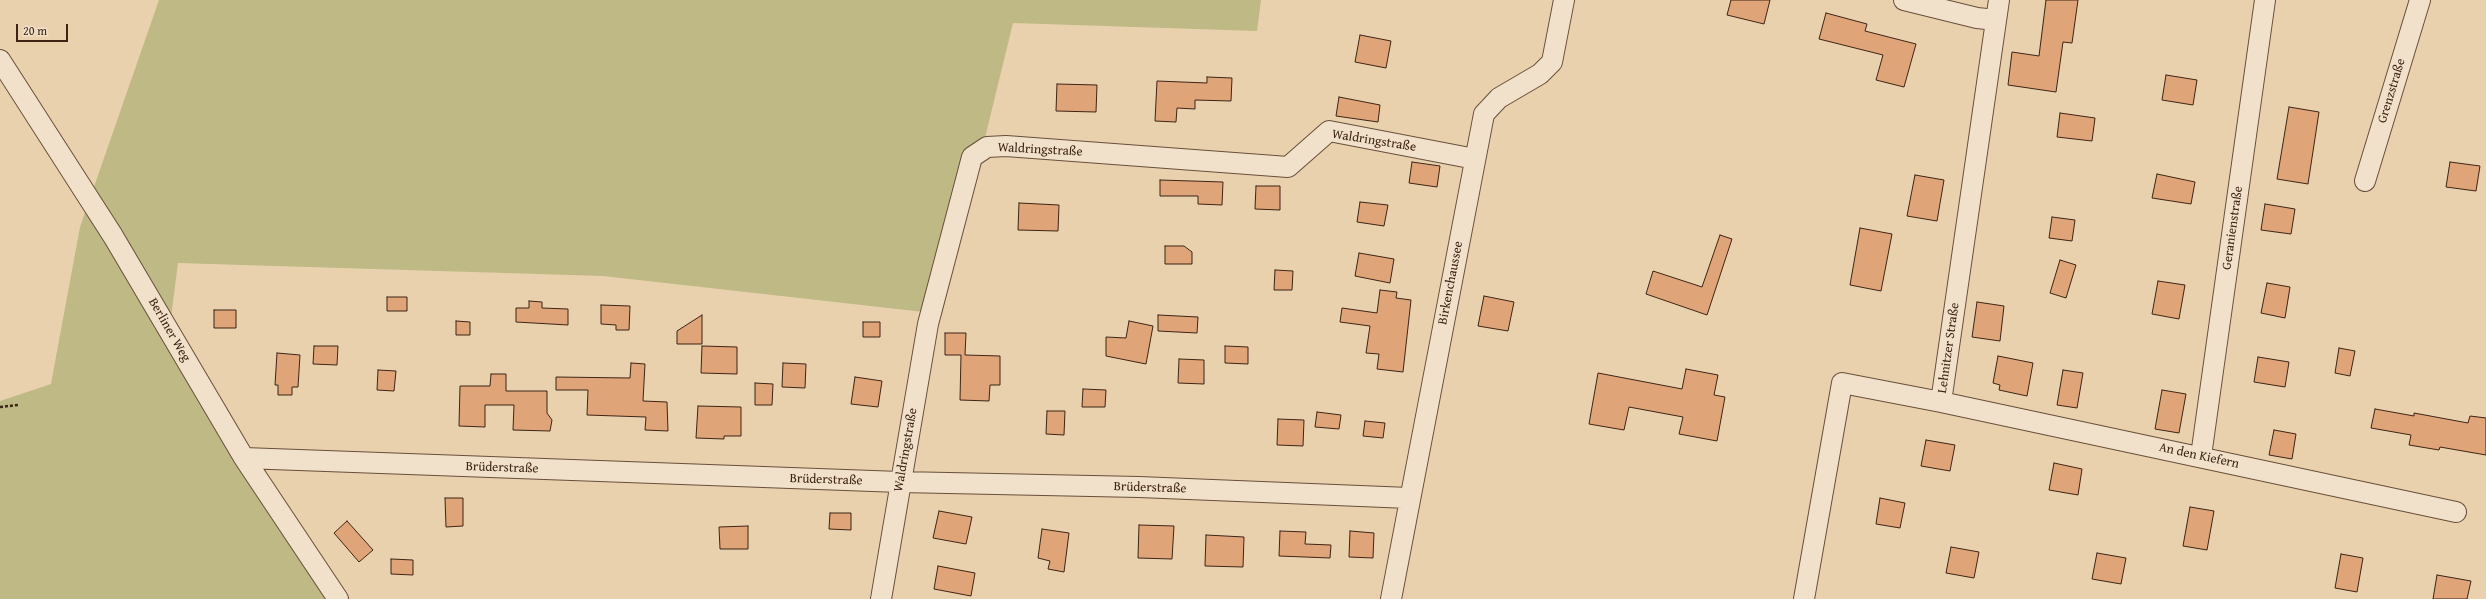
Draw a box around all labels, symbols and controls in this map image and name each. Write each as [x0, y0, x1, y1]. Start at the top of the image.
scale bar [18, 16, 70, 42]
text: 20 m [23, 22, 47, 39]
street label: Grenzstraße [2375, 57, 2409, 125]
street label: Waldringstraße [1331, 127, 1417, 155]
street label: Waldringstraße [997, 140, 1083, 160]
street label: Geranienstraße [2219, 185, 2247, 271]
street label: Birkenchaussee [1435, 240, 1467, 326]
street label: Berliner Weg [145, 295, 193, 365]
street label: Lehnitzer Straße [1935, 302, 1963, 394]
street label: Waldringstraße [891, 407, 921, 493]
street label: An den Kiefern [2157, 440, 2241, 472]
street label: Brüderstraße [465, 459, 539, 477]
street label: Brüderstraße [789, 471, 863, 489]
street label: Brüderstraße [1113, 479, 1187, 497]

